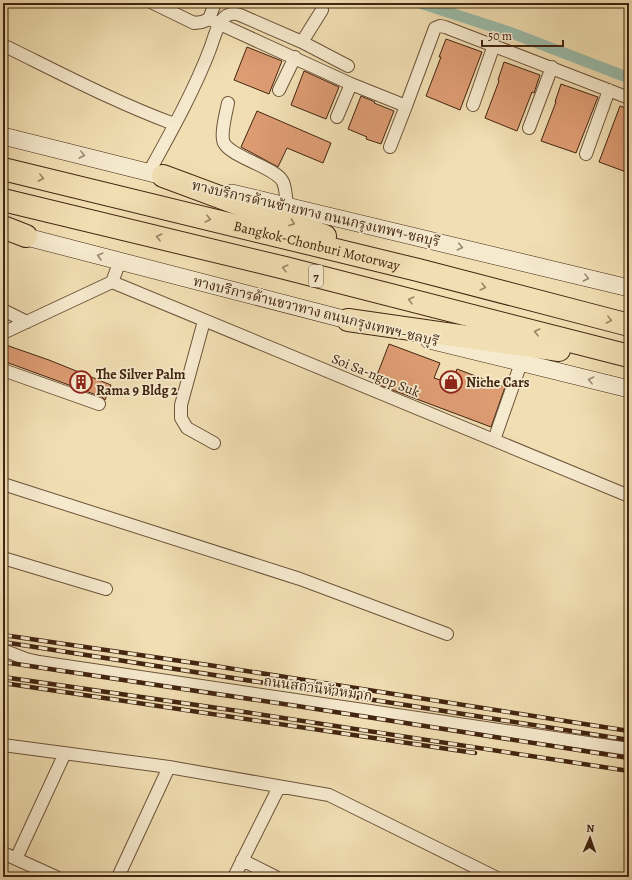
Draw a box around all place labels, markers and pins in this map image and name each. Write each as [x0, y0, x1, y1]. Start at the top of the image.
place label: The Silver Palm Rama 9 Bldg 2 [96, 365, 186, 400]
building icon: The Silver Palm Rama 9 Bldg 2 [68, 369, 94, 395]
shop icon: Niche Cars [438, 369, 464, 395]
place label: Niche Cars [466, 373, 530, 392]

